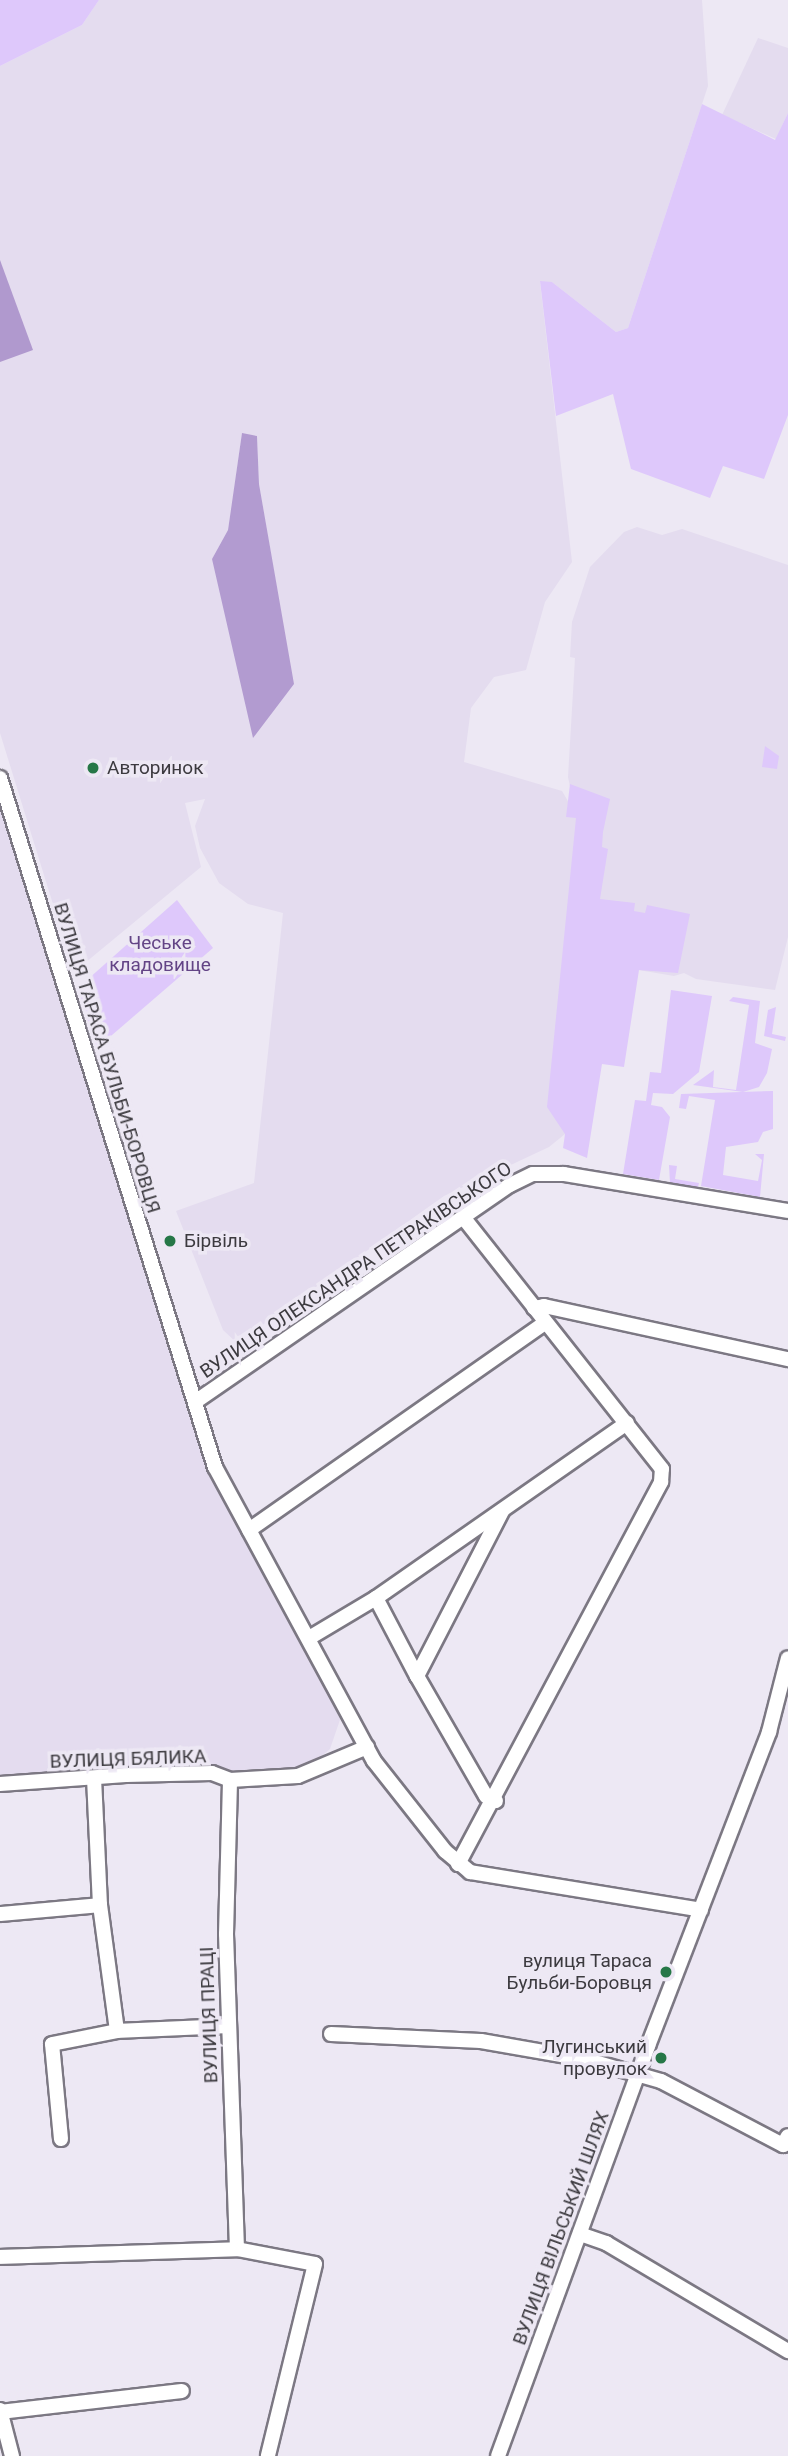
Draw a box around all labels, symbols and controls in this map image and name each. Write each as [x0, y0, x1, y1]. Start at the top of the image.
place label: Авторинок [107, 757, 203, 779]
marker: Авторинок [85, 760, 101, 776]
street label: ВУЛИЦЯ ТАРАСА БУЛЬБИ-БОРОВЦЯ [49, 900, 165, 1216]
park label: Чеське кладовище [109, 932, 211, 976]
street label: ВУЛИЦЯ ОЛЕКСАНДРА ПЕТРАКІВСЬКОГО [196, 1157, 516, 1383]
place label: Бірвіль [184, 1230, 248, 1252]
marker: Бірвіль [162, 1233, 178, 1249]
street label: ВУЛИЦЯ БЯЛИКА [49, 1745, 207, 1773]
street label: ВУЛИЦЯ ПРАЦІ [195, 1946, 223, 2084]
place label: вулиця Тараса Бульби-Боровця [507, 1950, 652, 1994]
marker: вулиця Тараса Бульби-Боровця [658, 1964, 674, 1980]
place label: Лугинський провулок [542, 2036, 647, 2080]
marker: Лугинський провулок [653, 2050, 669, 2066]
street label: ВУЛИЦЯ ВІЛЬСЬКИЙ ШЛЯХ [508, 2108, 614, 2348]

